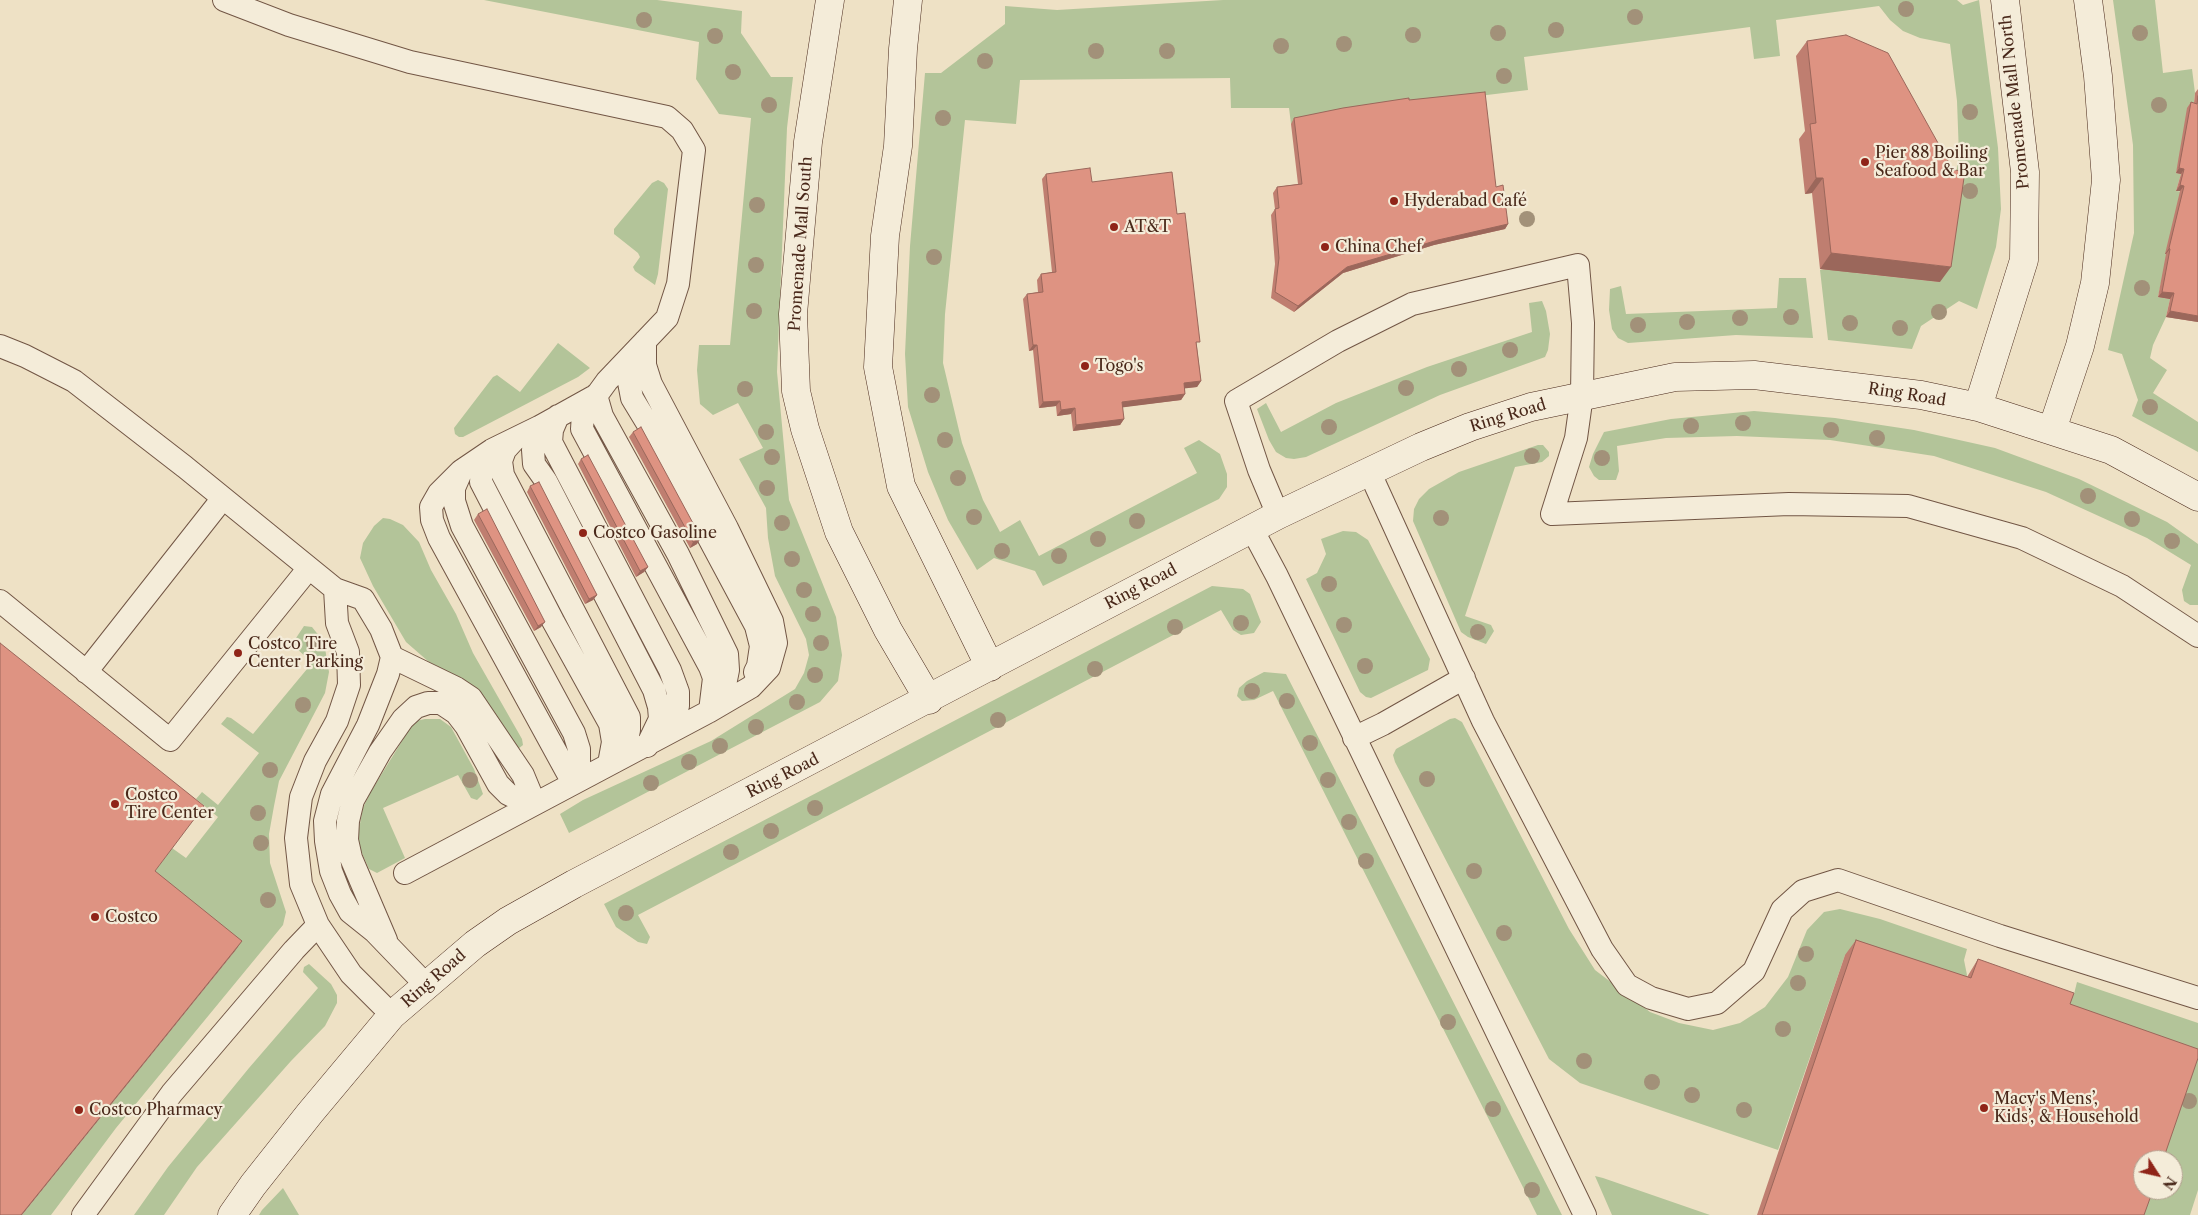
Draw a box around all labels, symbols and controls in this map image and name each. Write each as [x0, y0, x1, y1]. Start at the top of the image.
street label: Promenade Mall North [1996, 14, 2034, 190]
place label: Pier 88 Boiling Seafood & Bar [1875, 143, 1988, 181]
street label: Promenade Mall South [785, 156, 817, 332]
marker: Pier 88 Boiling Seafood & Bar [1859, 156, 1871, 168]
place label: Hyderabad Café [1404, 191, 1527, 211]
marker: Hyderabad Café [1388, 195, 1400, 207]
place label: AT&T [1124, 217, 1171, 237]
marker: AT&T [1108, 221, 1120, 233]
place label: China Chef [1335, 237, 1422, 257]
marker: China Chef [1319, 241, 1331, 253]
place label: Togo's [1095, 356, 1143, 376]
marker: Togo's [1079, 360, 1091, 372]
street label: Ring Road [1867, 379, 1947, 411]
street label: Ring Road [1467, 395, 1549, 437]
place label: Costco Gasoline [593, 523, 717, 543]
marker: Costco Gasoline [577, 527, 589, 539]
street label: Ring Road [1102, 560, 1180, 614]
place label: Costco Tire Center Parking [248, 634, 363, 672]
marker: Costco Tire Center Parking [232, 647, 244, 659]
street label: Ring Road [744, 750, 822, 802]
place label: Costco Tire Center [125, 785, 214, 823]
marker: Costco Tire Center [109, 798, 121, 810]
place label: Costco [105, 907, 158, 927]
marker: Costco [89, 911, 101, 923]
street label: Ring Road [398, 946, 470, 1012]
place label: Macy's Mens’, Kids’, & Household [1994, 1089, 2139, 1127]
place label: Costco Pharmacy [89, 1100, 222, 1120]
marker: Macy's Mens’, Kids’, & Household [1978, 1102, 1990, 1114]
marker: Costco Pharmacy [73, 1104, 85, 1116]
north arrow [2133, 1150, 2183, 1200]
text: N [2159, 1173, 2180, 1193]

